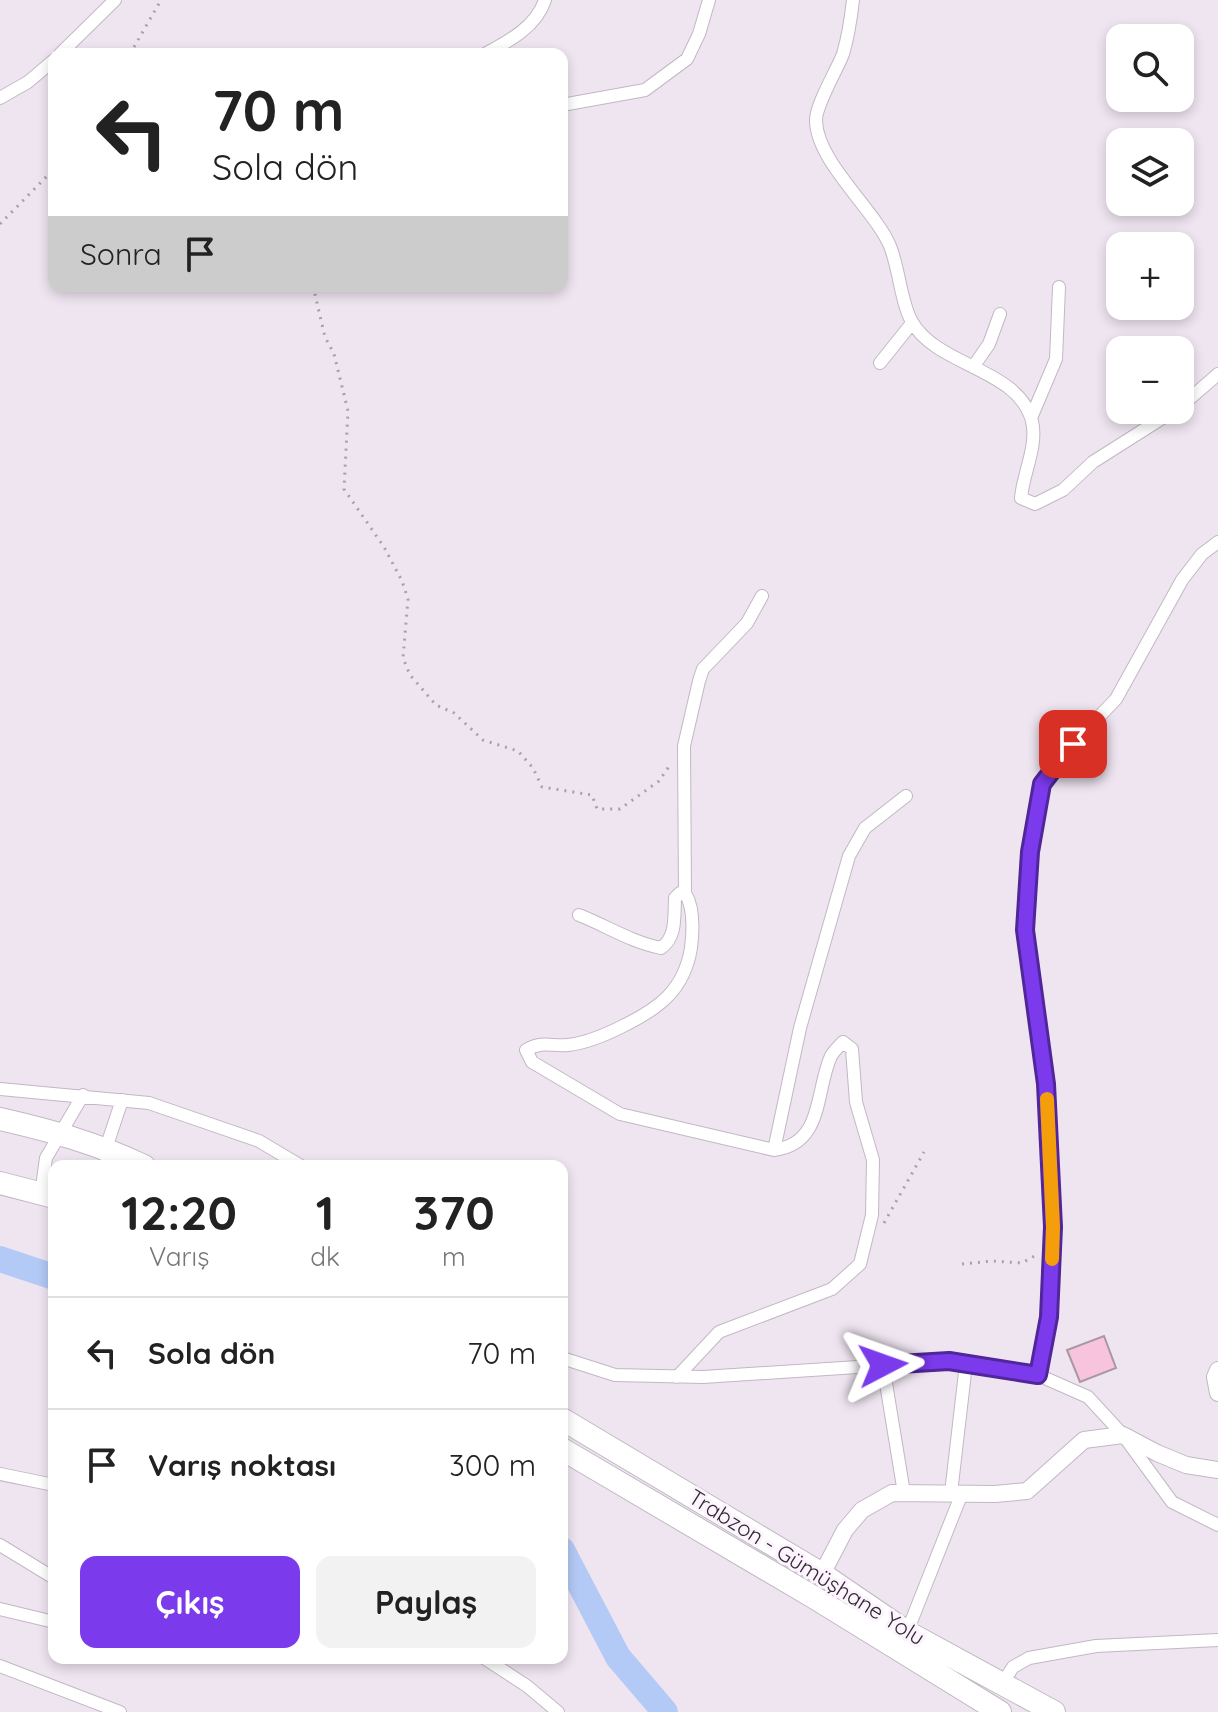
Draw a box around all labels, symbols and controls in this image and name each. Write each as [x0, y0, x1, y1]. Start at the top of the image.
map controls [1106, 24, 1194, 424]
button: search [1106, 24, 1194, 112]
text: 70 m [212, 75, 344, 145]
icon: left [80, 80, 184, 184]
button: layers [1106, 128, 1194, 216]
text: Sola dön [212, 144, 358, 189]
icon: arrive [178, 232, 222, 276]
button: + [1106, 232, 1194, 320]
text: Sonra [80, 235, 162, 273]
button: − [1106, 336, 1194, 424]
pin [1039, 710, 1107, 778]
icon: arrive [1051, 722, 1095, 766]
text: 12:20 [121, 1182, 237, 1242]
text: 1 [316, 1182, 334, 1242]
text: 370 [413, 1182, 495, 1242]
text: Varış [149, 1240, 209, 1273]
text: dk [310, 1240, 340, 1273]
text: m [442, 1240, 466, 1273]
position arrow [841, 1323, 925, 1407]
icon: left [80, 1331, 124, 1375]
text: Sola dön [148, 1334, 275, 1372]
text: 70 m [467, 1334, 536, 1372]
icon: arrive [80, 1443, 124, 1487]
text: Varış noktası [148, 1446, 336, 1484]
text: 300 m [449, 1446, 536, 1484]
street label: Trabzon - Gümüşhane Yolu [684, 1483, 930, 1651]
button: Çıkış [80, 1556, 300, 1648]
button: Paylaş [316, 1556, 536, 1648]

